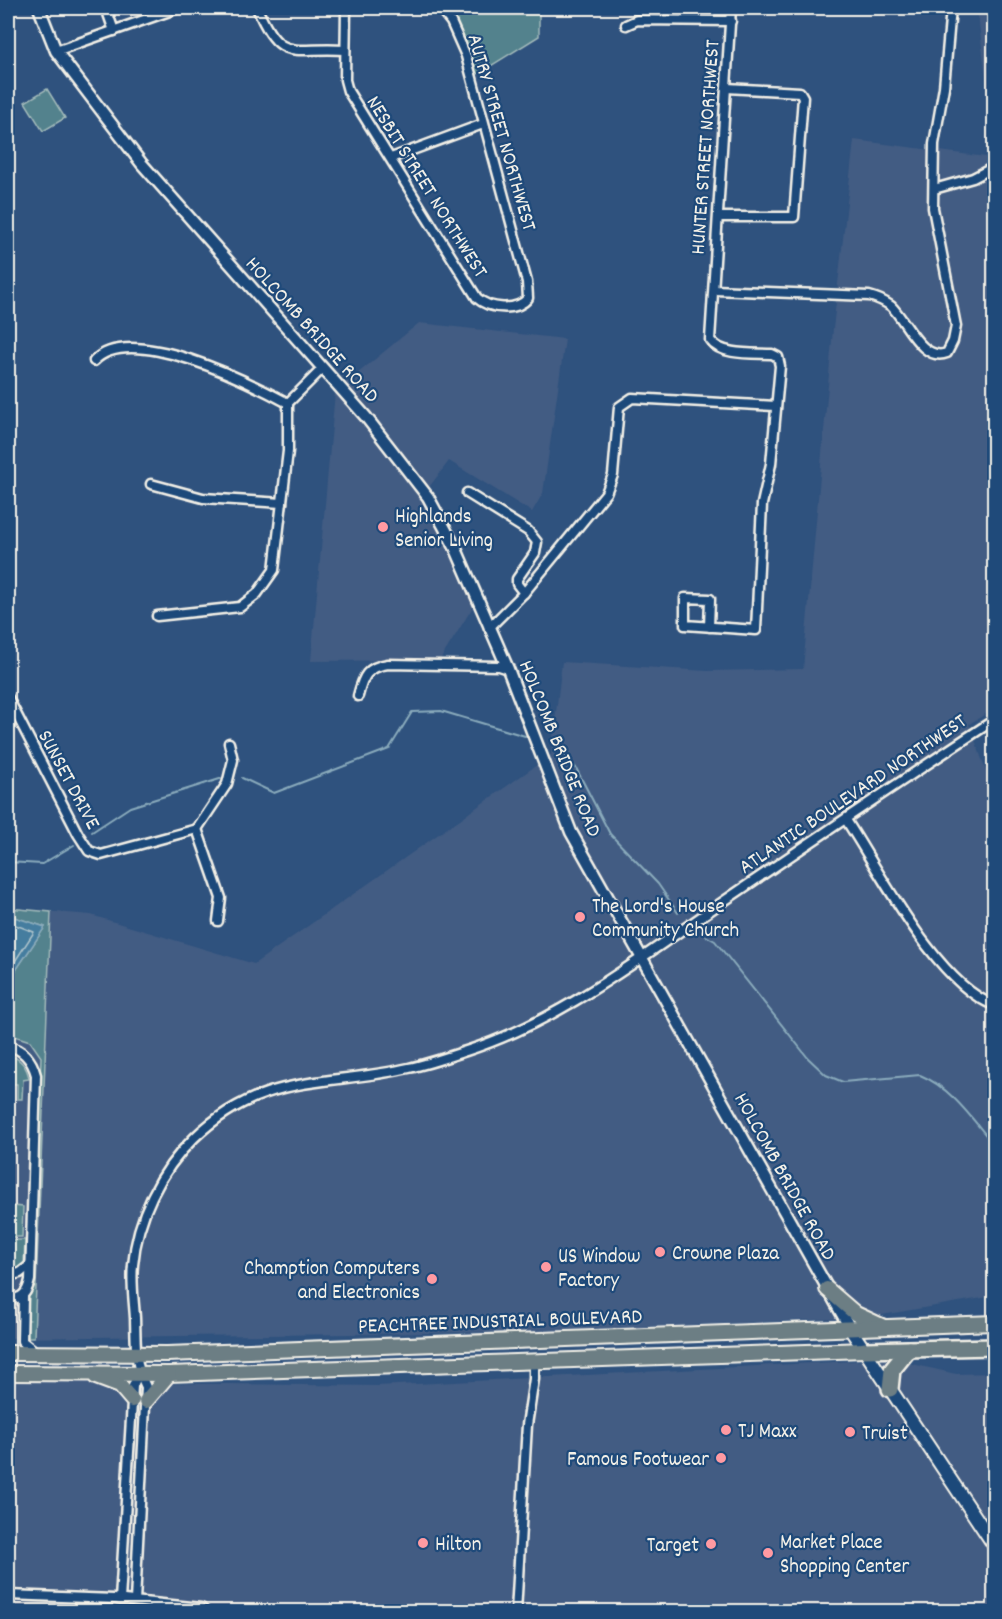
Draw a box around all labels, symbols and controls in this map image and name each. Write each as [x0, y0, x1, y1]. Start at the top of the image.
street label: AUTRY STREET NORTHWEST [458, 31, 543, 236]
street label: HUNTER STREET NORTHWEST [685, 38, 730, 256]
street label: NESBIT STREET NORTHWEST [357, 91, 494, 285]
street label: HOLCOMB BRIDGE ROAD [237, 251, 385, 411]
place label: Highlands Senior Living [395, 503, 493, 557]
marker: Highlands Senior Living [376, 520, 390, 534]
street label: HOLCOMB BRIDGE ROAD [509, 656, 607, 842]
street label: ATLANTIC BOULEVARD NORTHWEST [734, 707, 974, 883]
street label: SUNSET DRIVE [29, 725, 106, 836]
place label: The Lord's House Community Church [592, 893, 739, 947]
marker: The Lord's House Community Church [573, 910, 587, 924]
street label: HOLCOMB BRIDGE ROAD [725, 1088, 842, 1267]
place label: Crowne Plaza [672, 1240, 780, 1270]
place label: US Window Factory [558, 1243, 641, 1297]
marker: Crowne Plaza [653, 1245, 667, 1259]
place label: Chamption Computers and Electronics [244, 1255, 420, 1309]
marker: US Window Factory [539, 1260, 553, 1274]
marker: Chamption Computers and Electronics [425, 1272, 439, 1286]
street label: PEACHTREE INDUSTRIAL BOULEVARD [358, 1303, 643, 1343]
place label: TJ Maxx [738, 1418, 797, 1448]
place label: Truist [862, 1420, 908, 1450]
marker: TJ Maxx [719, 1423, 733, 1437]
marker: Truist [843, 1425, 857, 1439]
place label: Famous Footwear [567, 1446, 709, 1476]
marker: Famous Footwear [714, 1451, 728, 1465]
place label: Market Place Shopping Center [780, 1529, 909, 1583]
place label: Hilton [435, 1531, 481, 1561]
place label: Target [647, 1532, 699, 1562]
marker: Hilton [416, 1536, 430, 1550]
marker: Target [704, 1537, 718, 1551]
marker: Market Place Shopping Center [761, 1546, 775, 1560]

